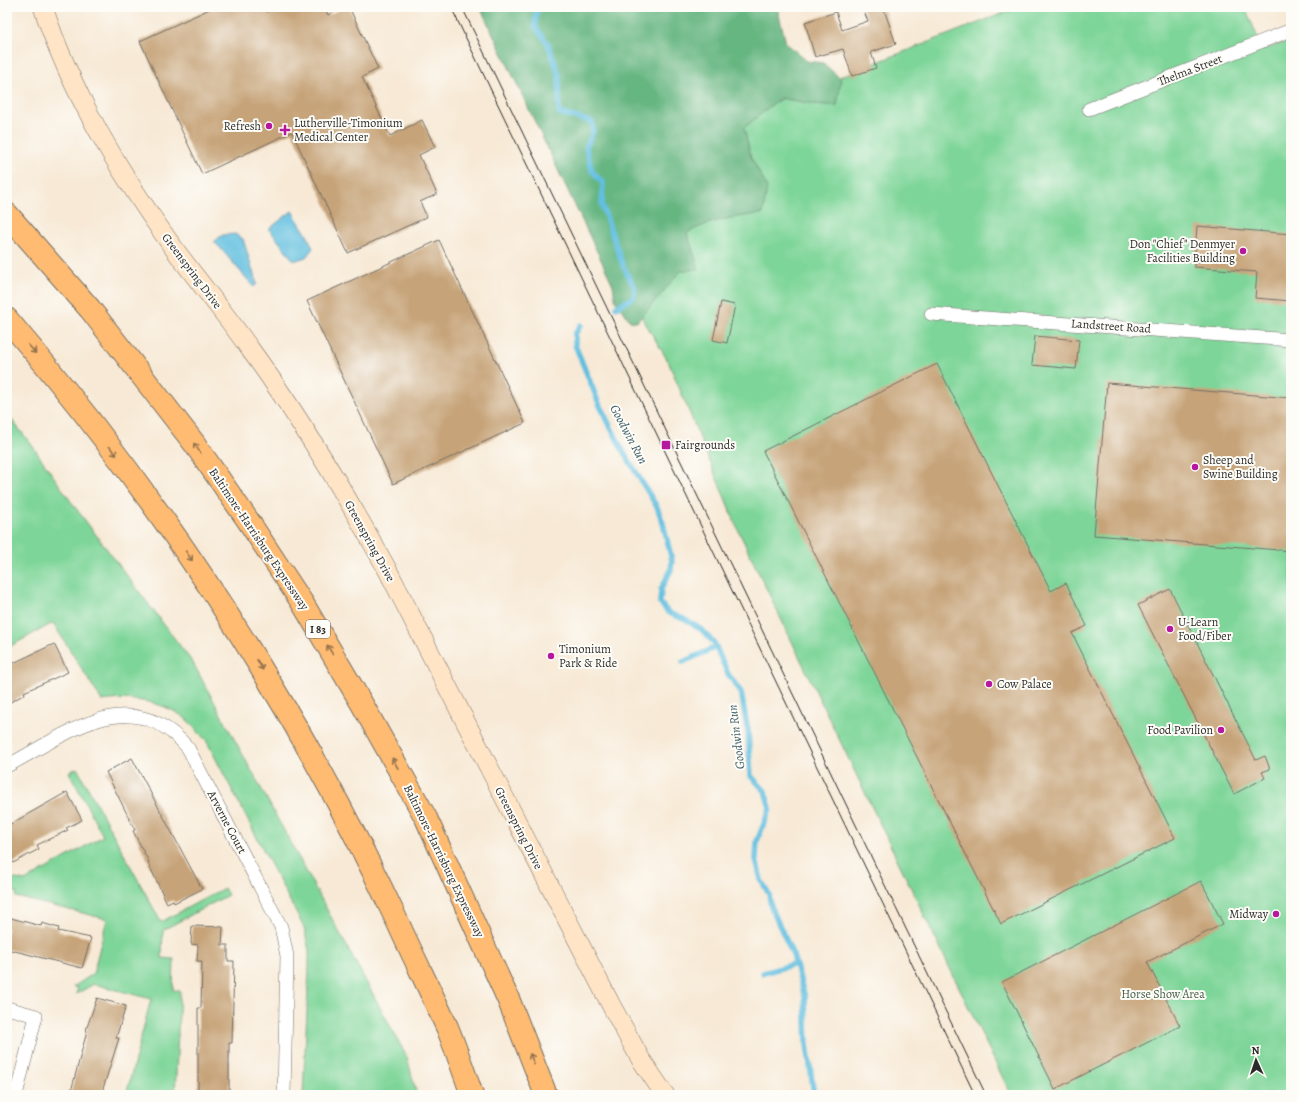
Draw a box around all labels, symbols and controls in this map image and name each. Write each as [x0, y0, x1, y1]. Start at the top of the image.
street label: Thelma Street [1156, 50, 1224, 90]
place label: Lutherville-Timonium Medical Center [294, 115, 403, 145]
place label: Refresh [224, 118, 262, 134]
marker: Refresh [264, 121, 274, 131]
marker: Lutherville-Timonium Medical Center [279, 124, 291, 136]
street label: Greenspring Drive [158, 230, 226, 312]
place label: Don "Chief" Denmyer Facilities Building [1130, 236, 1235, 266]
marker: Don "Chief" Denmyer Facilities Building [1238, 246, 1248, 256]
street label: Landstreet Road [1071, 315, 1152, 337]
one-way arrow [28, 343, 37, 354]
water label: Goodwin Run [606, 401, 652, 467]
place label: Fairgrounds [675, 437, 735, 453]
marker: Fairgrounds [660, 439, 672, 451]
one-way arrow [193, 443, 202, 454]
one-way arrow [109, 445, 117, 456]
place label: Sheep and Swine Building [1203, 452, 1278, 482]
marker: Sheep and Swine Building [1190, 462, 1200, 472]
street label: Baltimore-Harrisburg Expressway [205, 465, 313, 614]
street label: Greenspring Drive [341, 497, 399, 585]
one-way arrow [185, 550, 194, 561]
place label: U-Learn Food/Fiber [1178, 614, 1232, 644]
road number: I 83 [306, 620, 330, 638]
marker: U-Learn Food/Fiber [1165, 624, 1175, 634]
place label: Timonium Park & Ride [559, 641, 617, 671]
one-way arrow [326, 644, 334, 656]
marker: Timonium Park & Ride [546, 651, 556, 661]
one-way arrow [256, 659, 264, 671]
place label: Cow Palace [997, 676, 1052, 692]
marker: Cow Palace [984, 679, 994, 689]
water label: Goodwin Run [724, 704, 748, 770]
place label: Food Pavilion [1147, 722, 1213, 738]
marker: Food Pavilion [1216, 725, 1226, 735]
one-way arrow [391, 757, 399, 769]
street label: Baltimore-Harrisburg Expressway [400, 782, 488, 941]
street label: Greenspring Drive [491, 784, 547, 872]
street label: Arverne Court [203, 787, 250, 856]
place label: Midway [1229, 906, 1269, 922]
marker: Midway [1271, 909, 1281, 919]
park label: Horse Show Area [1121, 986, 1205, 1002]
north arrow [1236, 1040, 1276, 1080]
text: N [1251, 1043, 1260, 1058]
one-way arrow [527, 1053, 535, 1065]

